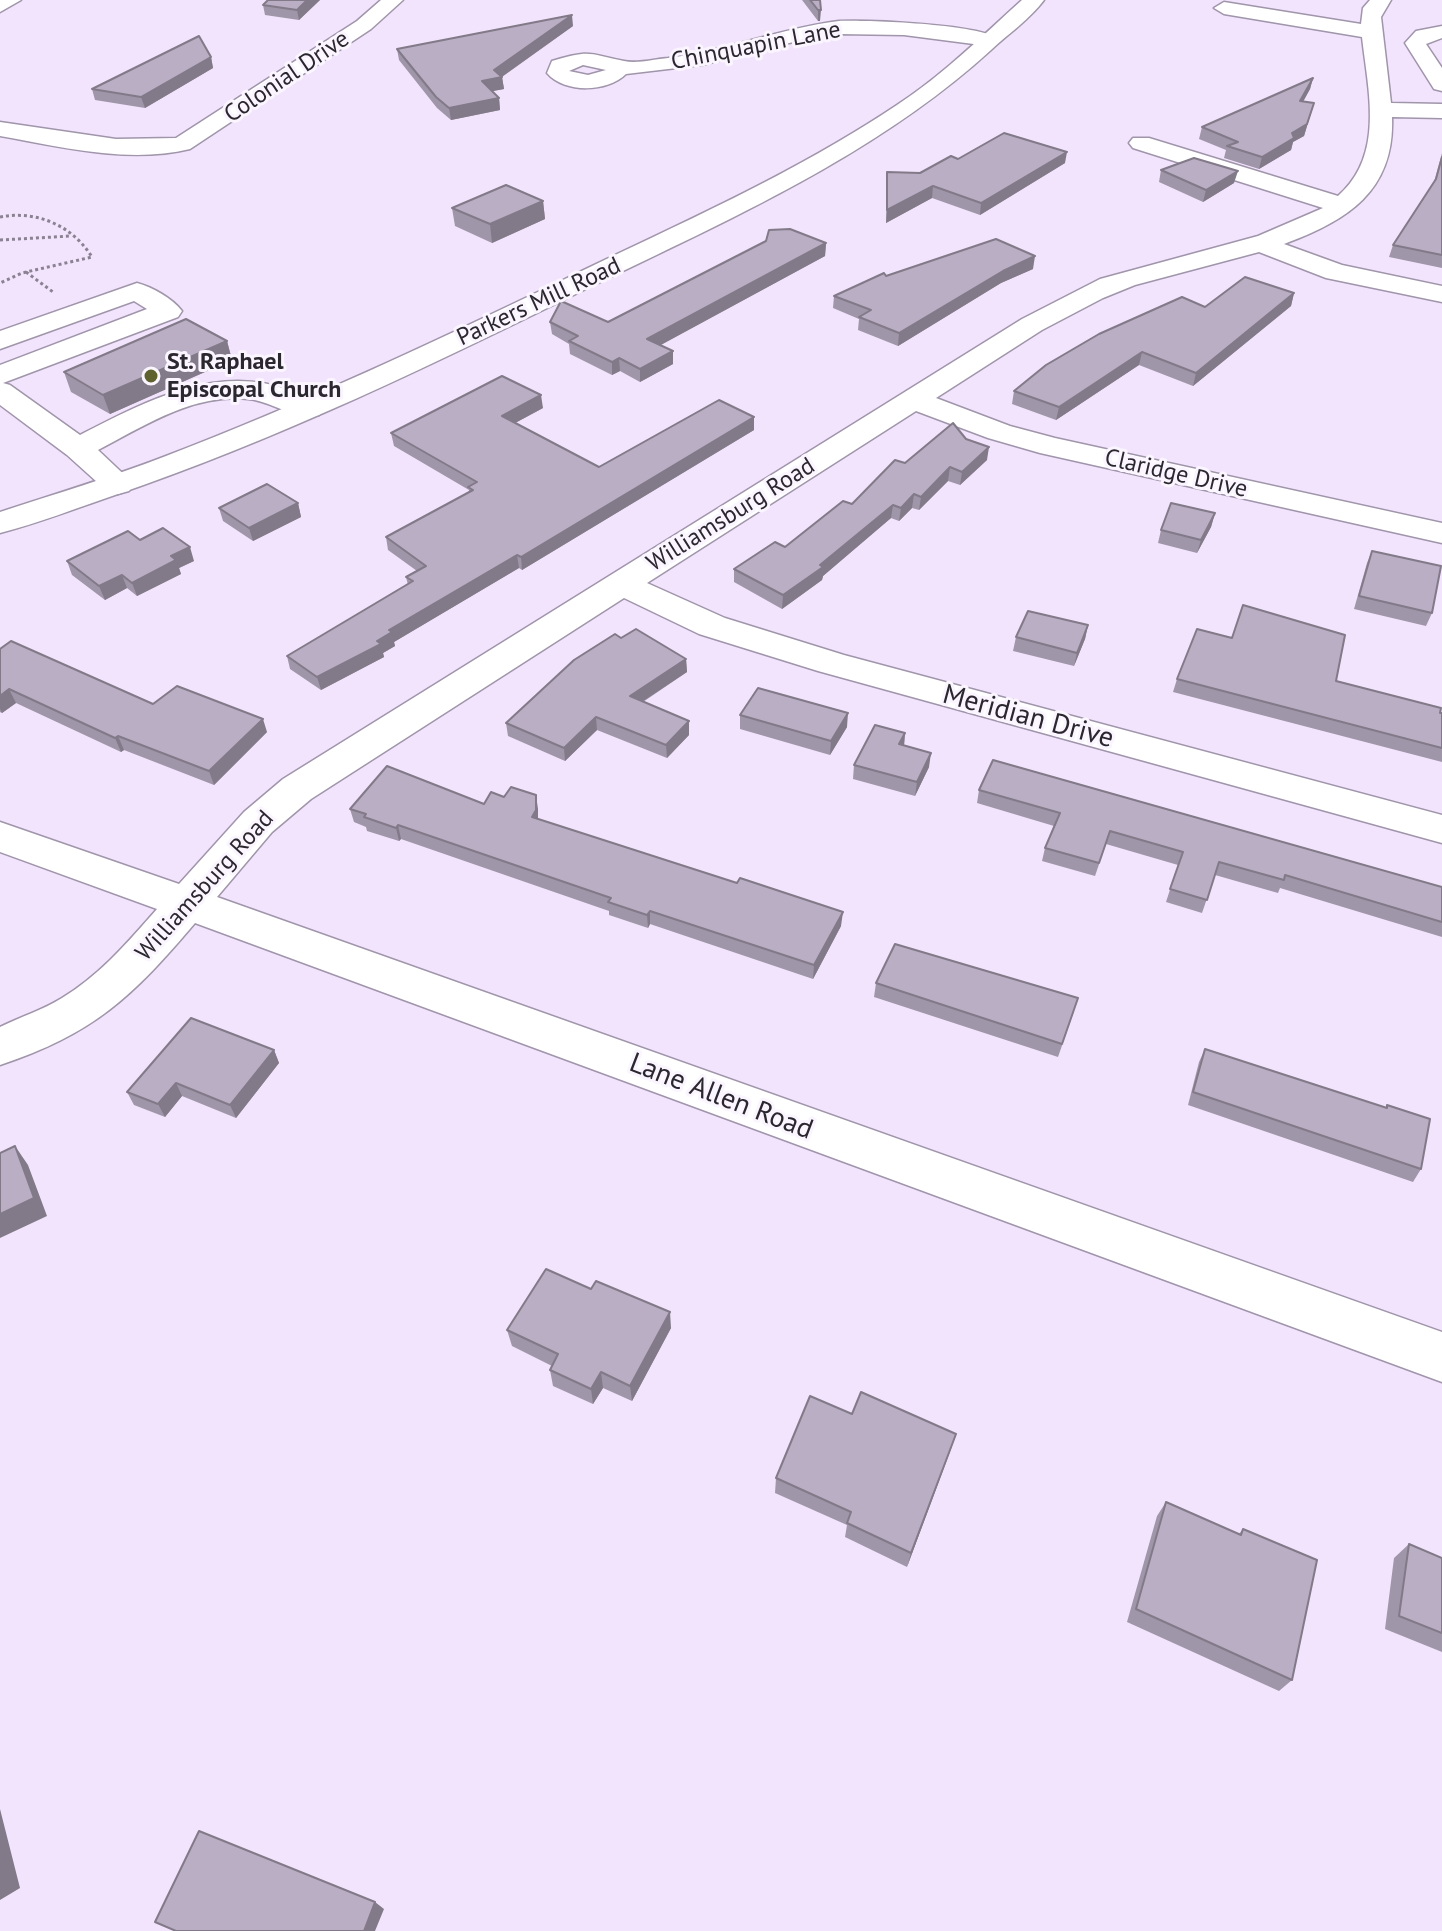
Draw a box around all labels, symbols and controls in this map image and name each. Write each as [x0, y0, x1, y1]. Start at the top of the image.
street label: Chinquapin Lane [669, 15, 843, 77]
street label: Colonial Drive [219, 25, 355, 129]
street label: Parkers Mill Road [453, 251, 625, 353]
place label: St. Raphael Episcopal Church [167, 348, 341, 404]
marker: St. Raphael Episcopal Church [142, 367, 160, 385]
street label: Claridge Drive [1102, 444, 1250, 504]
street label: Williamsburg Road [642, 452, 820, 578]
street label: Meridian Drive [939, 678, 1117, 756]
street label: Williamsburg Road [130, 805, 280, 967]
street label: Lane Allen Road [624, 1047, 818, 1147]

